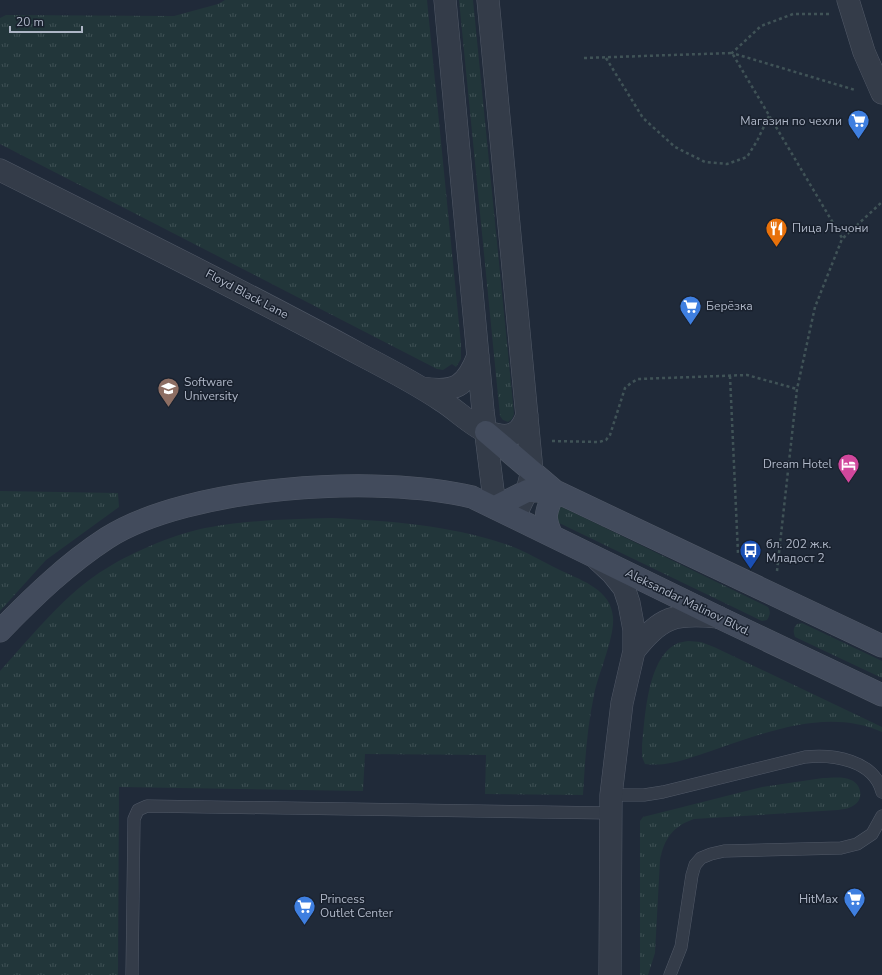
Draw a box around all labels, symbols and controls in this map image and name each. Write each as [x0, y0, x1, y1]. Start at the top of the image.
scale bar [10, 8, 82, 34]
text: 20 m [16, 14, 44, 30]
supermarket icon: Магазин по чехли [845, 108, 871, 141]
place label: Магазин по чехли [740, 113, 842, 129]
restaurant icon: Пица Лъчони [764, 215, 790, 248]
place label: Пица Лъчони [792, 220, 869, 236]
street label: Floyd Black Lane [203, 265, 291, 323]
supermarket icon: Берёзка [677, 293, 703, 326]
place label: Берёзка [706, 298, 753, 314]
place label: Software University [184, 374, 239, 404]
school or university icon: Software University [156, 376, 182, 409]
hotel icon: Dream Hotel [835, 451, 861, 484]
place label: Dream Hotel [763, 456, 832, 472]
place label: бл. 202 ж.к. Младост 2 [766, 536, 831, 566]
bus stop icon: бл. 202 ж.к. Младост 2 [737, 538, 763, 571]
street label: Aleksandar Malinov Blvd. [623, 565, 753, 639]
supermarket icon: HitMax [841, 886, 867, 919]
place label: Princess Outlet Center [320, 891, 394, 921]
place label: HitMax [799, 891, 839, 907]
supermarket icon: Princess Outlet Center [292, 893, 318, 926]

